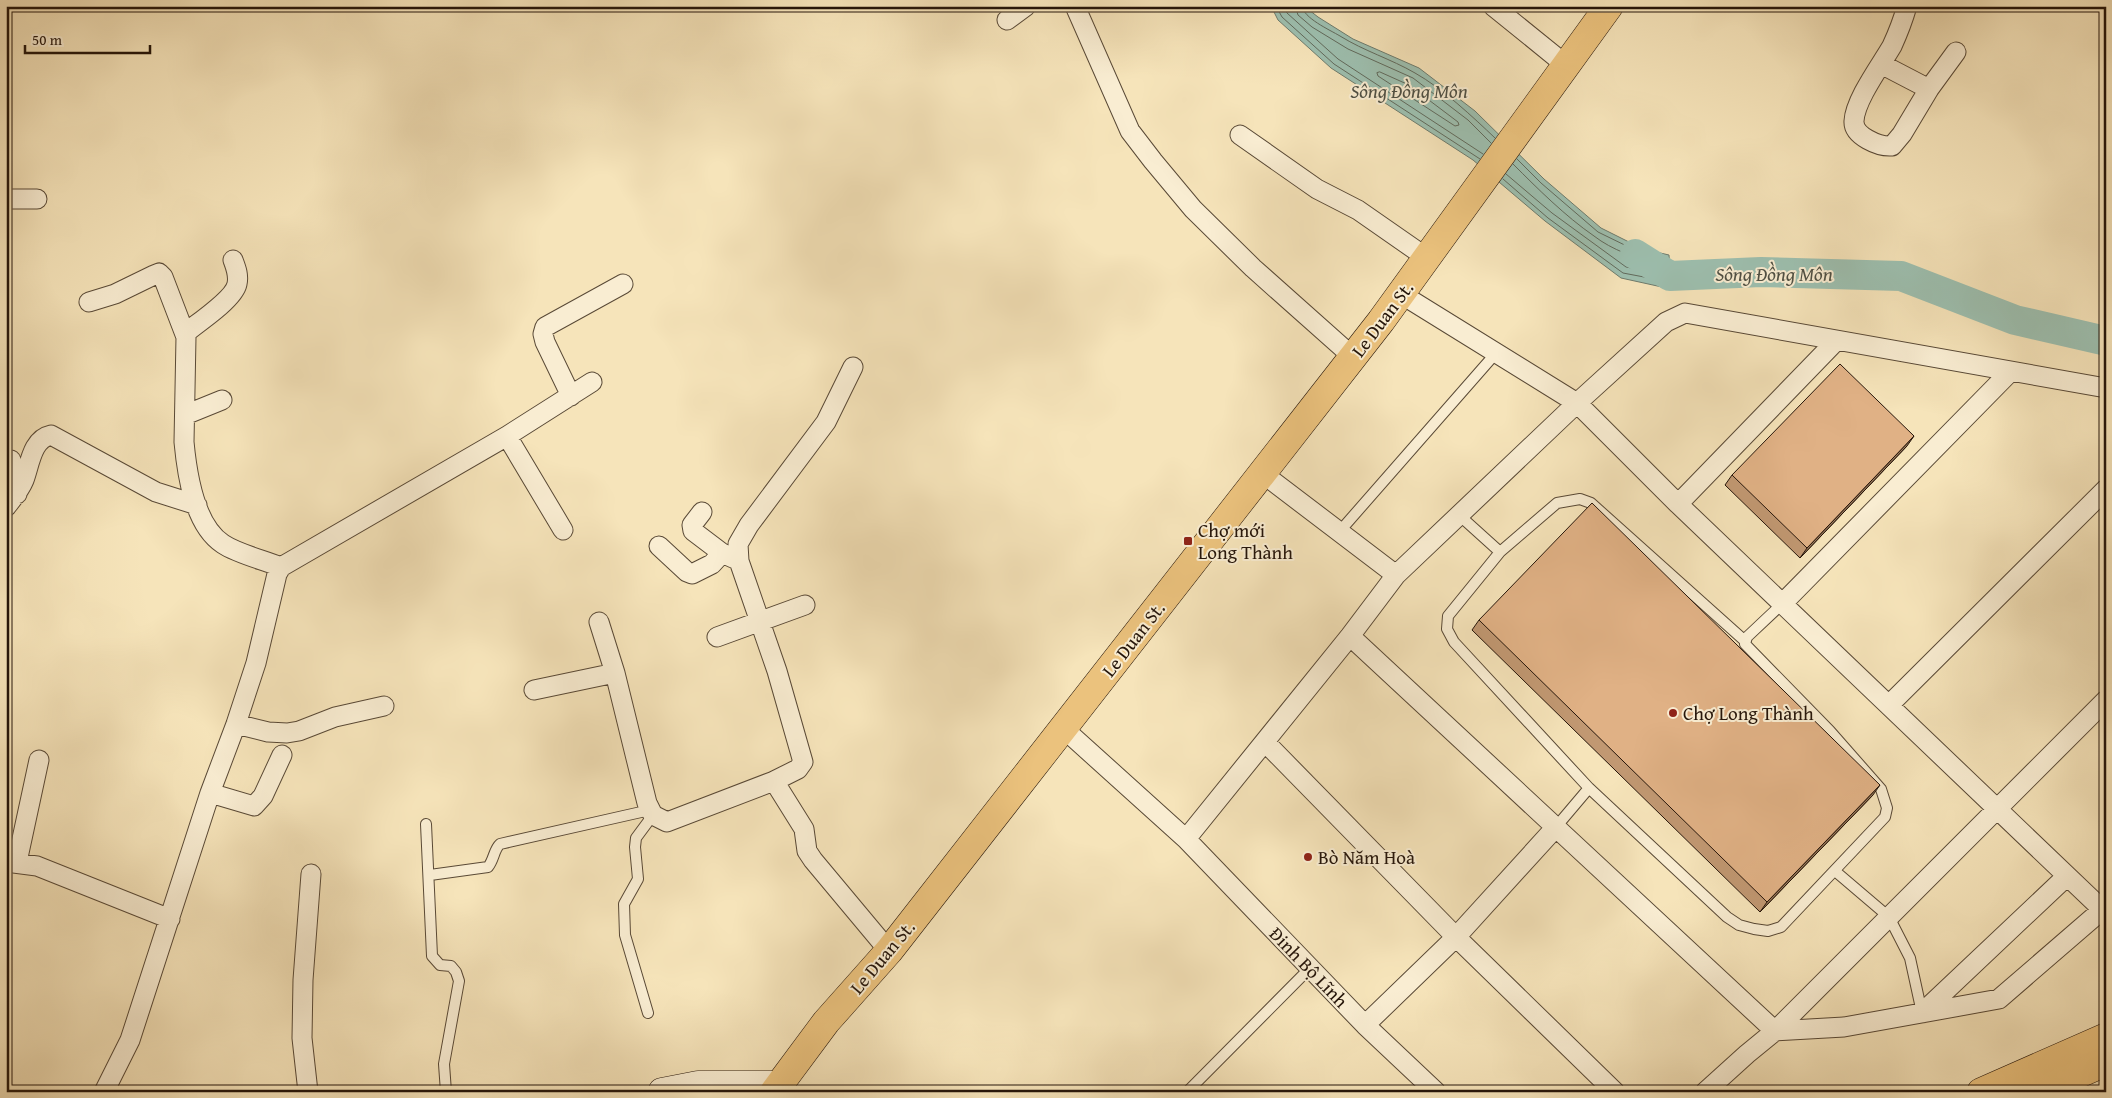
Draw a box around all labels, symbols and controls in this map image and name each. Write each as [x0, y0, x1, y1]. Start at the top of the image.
scale bar [25, 22, 150, 54]
text: 50 m [32, 29, 63, 50]
water label: Sông Đồng Môn [1350, 76, 1468, 105]
water label: Sông Đồng Môn [1715, 259, 1833, 288]
street label: Le Duan St. [1344, 275, 1420, 363]
place label: Chợ mới Long Thành [1198, 516, 1293, 566]
marker: Chợ mới Long Thành [1182, 535, 1194, 547]
street label: Le Duan St. [1095, 595, 1171, 683]
place label: Chợ Long Thành [1683, 699, 1814, 727]
marker: Chợ Long Thành [1667, 707, 1679, 719]
place label: Bò Năm Hoà [1318, 843, 1415, 871]
marker: Bò Năm Hoà [1302, 851, 1314, 863]
street label: Le Duan St. [843, 914, 921, 1000]
street label: Đinh Bộ Lĩnh [1263, 920, 1355, 1014]

